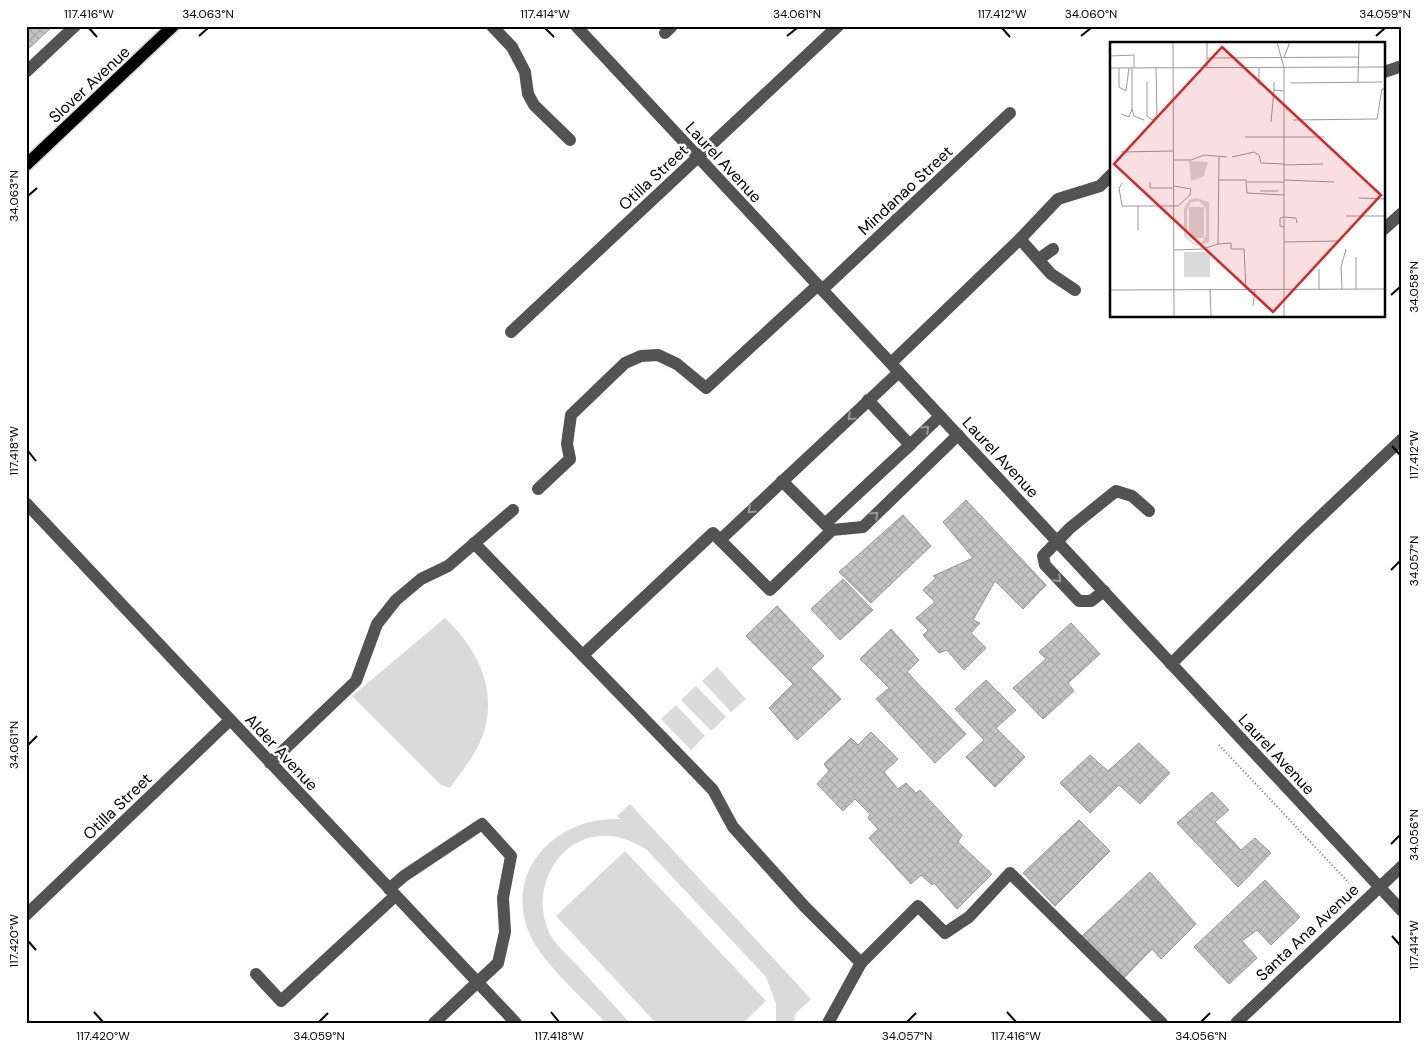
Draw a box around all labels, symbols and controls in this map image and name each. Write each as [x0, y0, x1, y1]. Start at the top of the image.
text: 117.416°W [64, 6, 114, 22]
text: 34.063°N [182, 6, 234, 22]
text: 117.414°W [520, 6, 570, 22]
text: 34.061°N [773, 6, 821, 22]
text: 117.412°W [977, 6, 1027, 22]
text: 34.060°N [1065, 6, 1117, 22]
text: 34.059°N [1359, 6, 1411, 22]
street label: Slover Avenue [44, 41, 134, 127]
inset map [1110, 42, 1386, 318]
street label: Laurel Avenue [681, 117, 767, 207]
street label: Otilla Street [614, 140, 693, 215]
street label: Mindanao Street [853, 141, 957, 240]
text: 34.063°N [6, 170, 22, 222]
text: 34.058°N [1406, 261, 1422, 313]
one-way arrow [847, 411, 856, 420]
street label: Laurel Avenue [958, 412, 1044, 502]
text: 117.418°W [6, 426, 22, 476]
one-way arrow [921, 426, 930, 435]
text: 117.412°W [1406, 430, 1422, 480]
one-way arrow [747, 504, 756, 513]
one-way arrow [870, 512, 879, 521]
text: 34.057°N [1406, 536, 1422, 586]
one-way arrow [1052, 573, 1061, 582]
street label: Alder Avenue [241, 709, 323, 795]
street label: Laurel Avenue [1234, 709, 1320, 799]
text: 34.061°N [6, 721, 22, 769]
street label: Otilla Street [78, 768, 156, 844]
text: 34.056°N [1406, 809, 1422, 861]
street label: Santa Ana Avenue [1251, 879, 1363, 986]
text: 117.420°W [6, 914, 22, 968]
text: 117.414°W [1406, 920, 1422, 970]
text: 117.420°W [76, 1028, 130, 1044]
text: 34.059°N [293, 1028, 345, 1044]
text: 117.418°W [534, 1028, 584, 1044]
text: 34.057°N [882, 1028, 932, 1044]
text: 117.416°W [991, 1028, 1041, 1044]
text: 34.056°N [1175, 1028, 1227, 1044]

